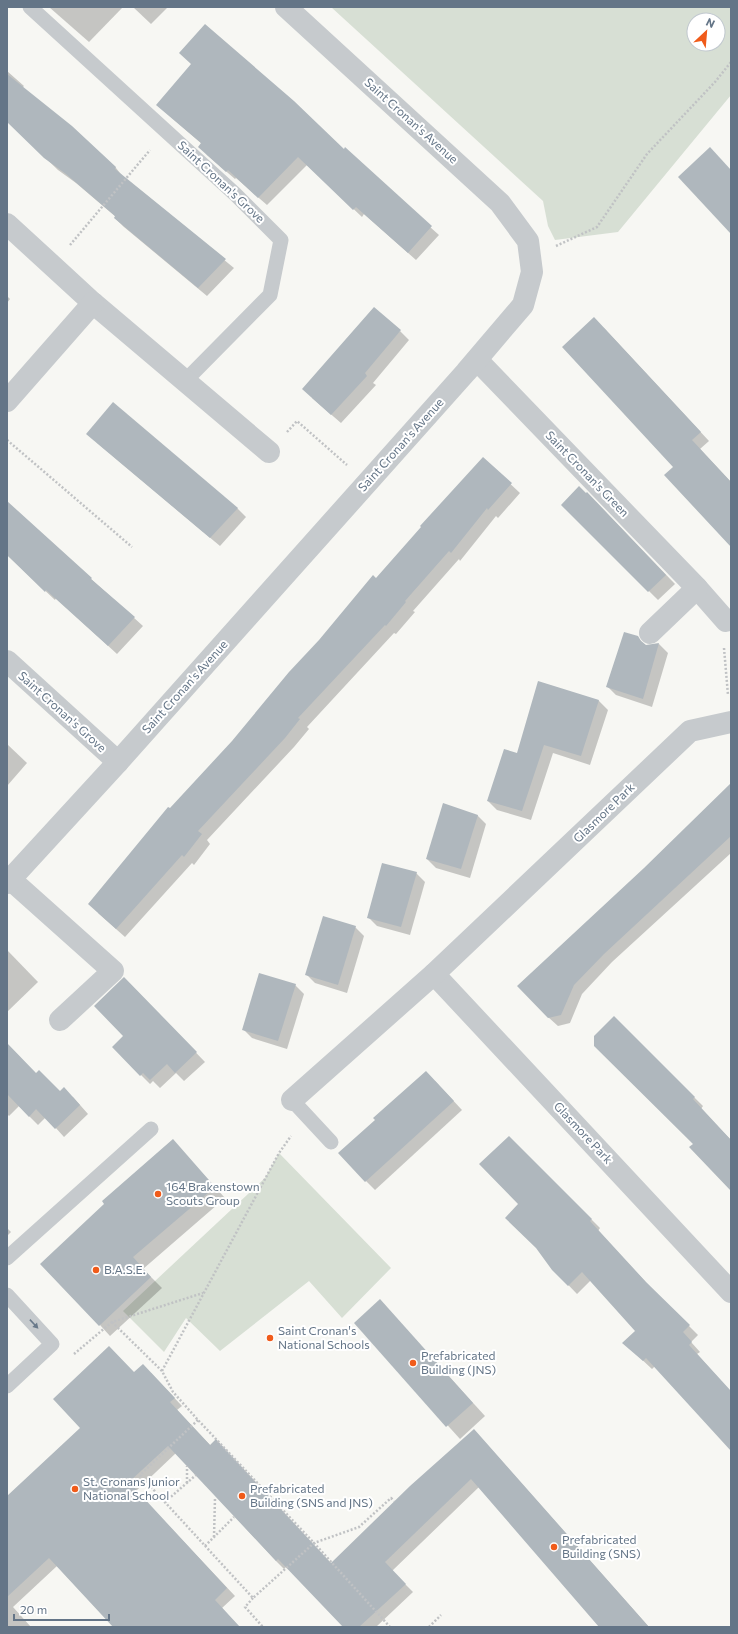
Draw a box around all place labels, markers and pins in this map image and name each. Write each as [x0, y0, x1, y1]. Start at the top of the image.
place label: 164 Brakenstown Scouts Group [166, 1179, 260, 1207]
marker: 164 Brakenstown Scouts Group [153, 1189, 163, 1199]
place label: B.A.S.E. [104, 1262, 146, 1276]
marker: B.A.S.E. [91, 1265, 101, 1275]
place label: Saint Cronan's National Schools [278, 1323, 370, 1351]
marker: Saint Cronan's National Schools [265, 1333, 275, 1343]
place label: Prefabricated Building (JNS) [421, 1348, 496, 1377]
marker: Prefabricated Building (JNS) [408, 1358, 418, 1368]
place label: St. Cronans Junior National School [83, 1474, 180, 1502]
place label: Prefabricated Building (SNS and JNS) [250, 1481, 373, 1510]
marker: St. Cronans Junior National School [70, 1484, 80, 1494]
marker: Prefabricated Building (SNS and JNS) [237, 1491, 247, 1501]
place label: Prefabricated Building (SNS) [562, 1532, 641, 1560]
marker: Prefabricated Building (SNS) [549, 1542, 559, 1552]

